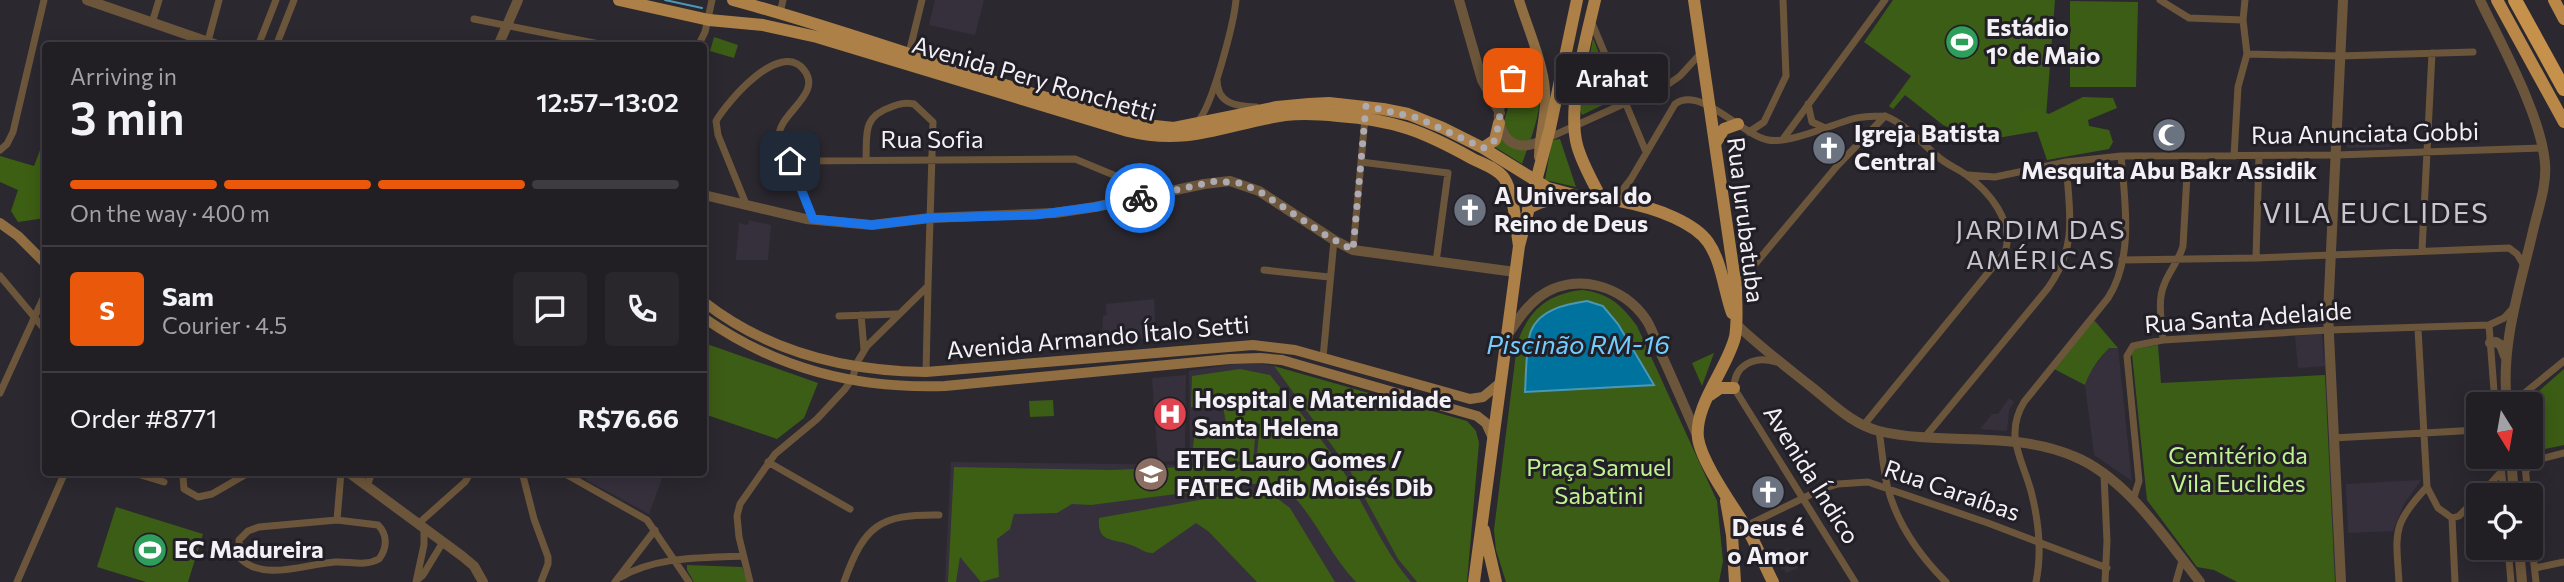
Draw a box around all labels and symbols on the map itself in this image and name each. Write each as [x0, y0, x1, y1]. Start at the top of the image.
place label: Estádio 1º de Maio [1986, 12, 2100, 69]
sports icon: Estádio 1º de Maio [1943, 23, 1981, 61]
street label: Avenida Pery Ronchetti [909, 29, 1160, 126]
pin [1483, 48, 1543, 108]
callout: Arahat [1555, 54, 1667, 102]
mosque icon: Mesquita Abu Bakr Assidik [2150, 116, 2188, 154]
street label: Rua Anunciata Gobbi [2251, 116, 2479, 149]
place label: Igreja Batista Central [1854, 118, 2000, 175]
street label: Rua Sofia [881, 124, 983, 153]
church icon: Igreja Batista Central [1810, 129, 1848, 167]
pin [760, 131, 820, 191]
street label: Rua Jurubatuba [1722, 135, 1771, 304]
place label: Mesquita Abu Bakr Assidik [2021, 155, 2317, 184]
courier [1105, 163, 1175, 233]
place label: A Universal do Reino de Deus [1494, 180, 1652, 237]
church icon: A Universal do Reino de Deus [1451, 191, 1489, 229]
district label: VILA EUCLIDES [2262, 195, 2490, 229]
district label: JARDIM DAS AMÉRICAS [1956, 213, 2126, 274]
street label: Rua Santa Adelaide [2143, 295, 2353, 338]
street label: Avenida Armando Ítalo Setti [945, 309, 1250, 364]
water label: Piscinão RM-16 [1486, 328, 1670, 359]
place label: Hospital e Maternidade Santa Helena [1194, 384, 1451, 441]
north arrow [2466, 392, 2543, 469]
hospital icon: Hospital e Maternidade Santa Helena [1151, 395, 1189, 433]
street label: Avenida Índico [1758, 400, 1866, 549]
park label: Cemitério da Vila Euclides [2168, 440, 2308, 497]
place label: ETEC Lauro Gomes / FATEC Adib Moisés Dib [1176, 444, 1433, 501]
park label: Praça Samuel Sabatini [1526, 452, 1672, 509]
street label: Rua Caraíbas [1881, 453, 2024, 526]
school or university icon: ETEC Lauro Gomes / FATEC Adib Moisés Dib [1132, 455, 1170, 493]
church icon: Deus é o Amor [1749, 473, 1787, 511]
place label: Deus é o Amor [1727, 512, 1809, 569]
sports icon: EC Madureira [131, 531, 169, 569]
place label: EC Madureira [174, 534, 324, 563]

